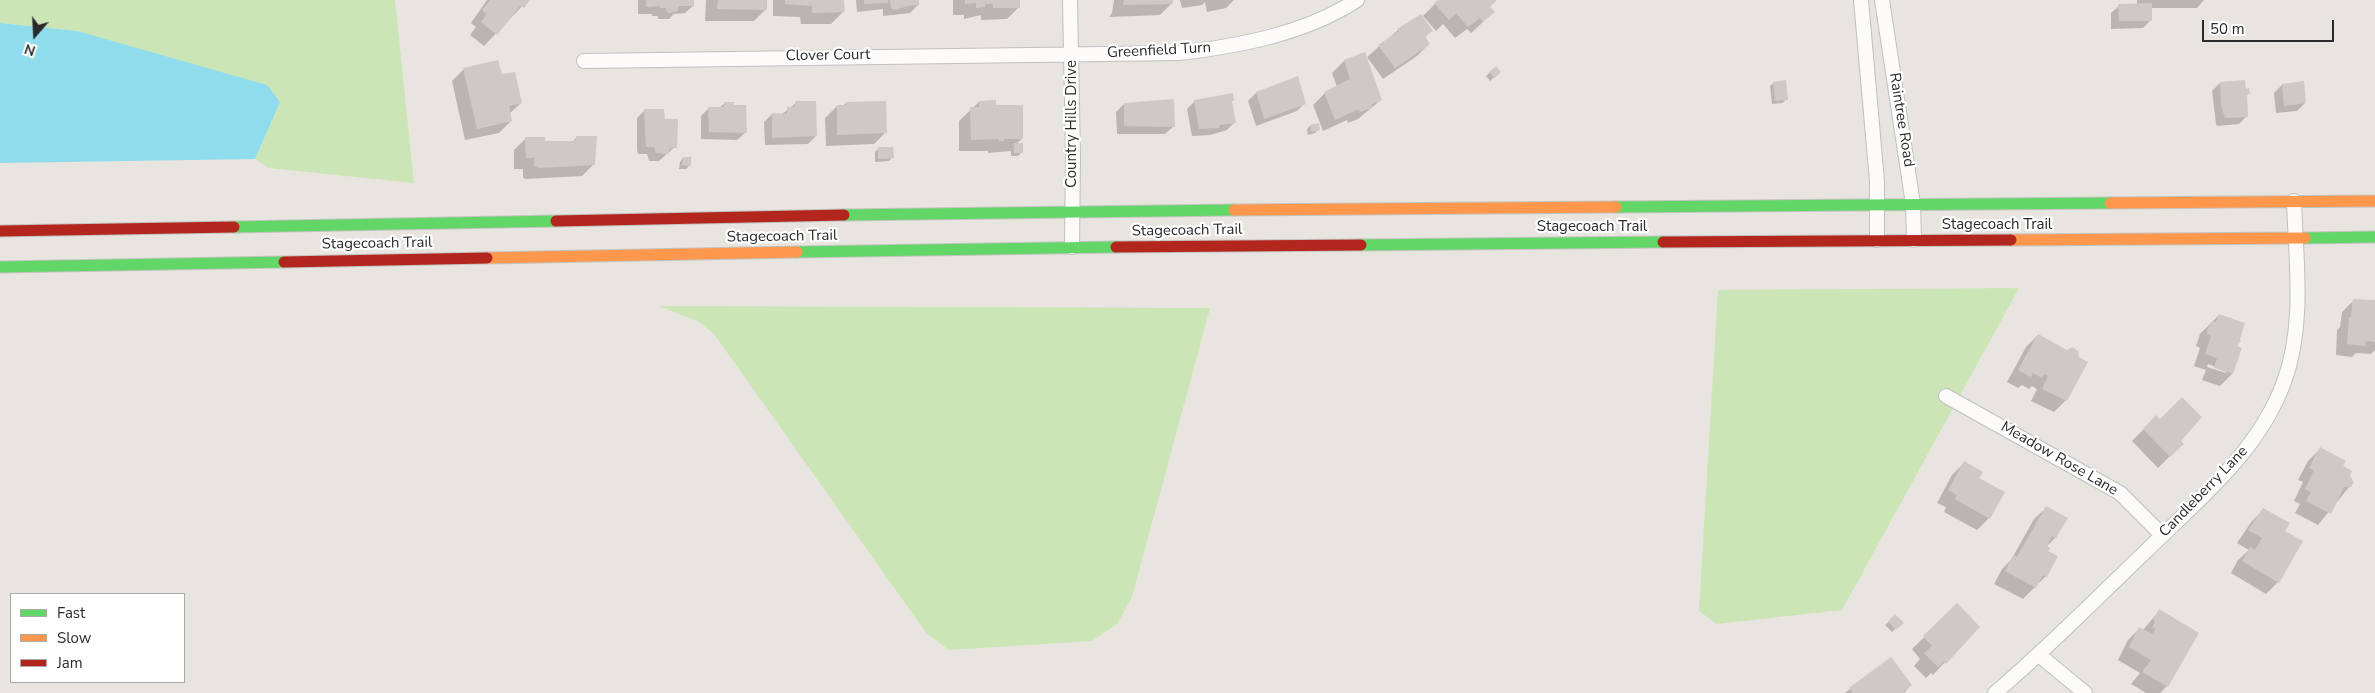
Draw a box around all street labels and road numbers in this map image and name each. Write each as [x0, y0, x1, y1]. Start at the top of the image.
street label: Greenfield Turn [1106, 39, 1212, 63]
street label: Clover Court [785, 46, 871, 66]
street label: Country Hills Drive [1063, 60, 1081, 188]
street label: Raintree Road [1885, 72, 1917, 168]
street label: Stagecoach Trail [1942, 216, 2052, 234]
street label: Stagecoach Trail [1537, 218, 1647, 236]
street label: Stagecoach Trail [1132, 221, 1242, 241]
street label: Stagecoach Trail [727, 227, 837, 247]
street label: Stagecoach Trail [322, 234, 432, 254]
street label: Meadow Rose Lane [1997, 418, 2121, 500]
street label: Candleberry Lane [2156, 443, 2252, 541]

